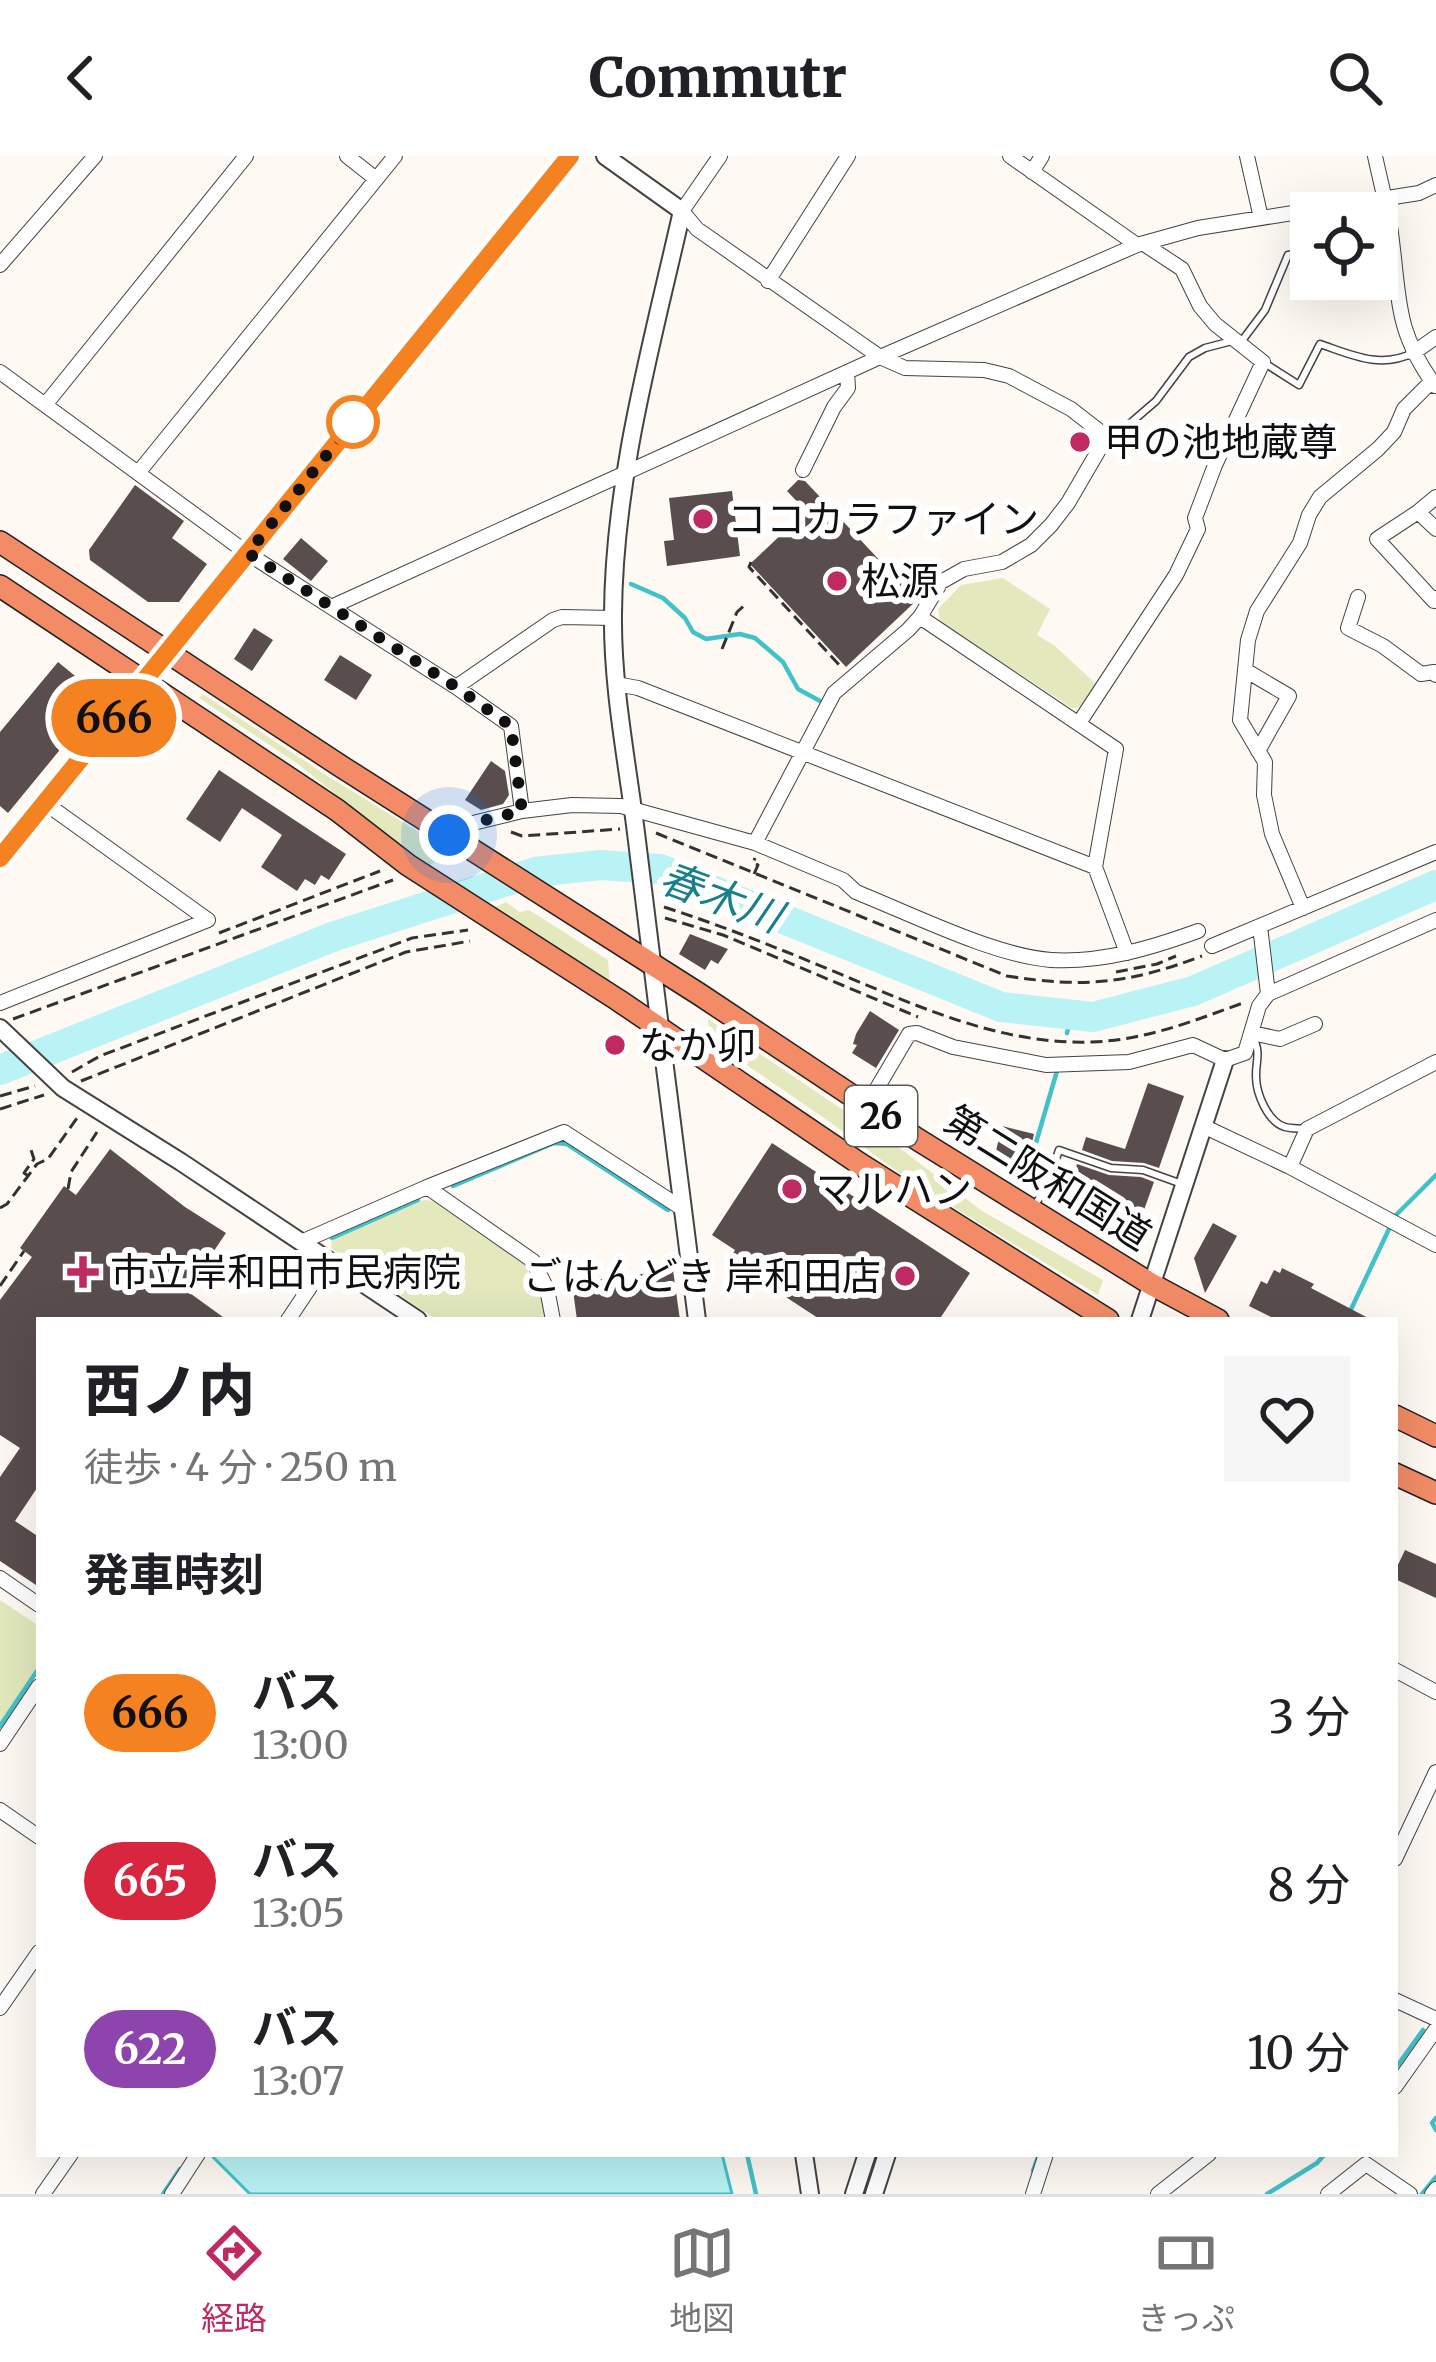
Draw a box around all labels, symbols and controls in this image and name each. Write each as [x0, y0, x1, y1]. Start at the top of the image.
text: Commutr [589, 44, 847, 112]
icon: back [48, 45, 114, 111]
icon: search [1322, 45, 1388, 111]
map controls [1290, 192, 1398, 300]
button: locate [1290, 192, 1398, 300]
unlabelled marker [328, 397, 378, 447]
place label: 甲の池地蔵尊 [1104, 418, 1338, 467]
marker: 甲の池地蔵尊 [1067, 429, 1093, 455]
place label: ココカラファイン [727, 495, 1039, 544]
marker: ココカラファイン [690, 506, 716, 532]
place label: 松源 [861, 557, 939, 606]
marker: 松源 [824, 568, 850, 594]
line badge: 666 [45, 679, 183, 757]
text: 666 [75, 692, 153, 744]
your location [419, 805, 479, 865]
water label: 春木川 [653, 851, 793, 944]
place label: なか卯 [639, 1021, 756, 1070]
marker: なか卯 [602, 1032, 628, 1058]
road number: 26 [845, 1086, 917, 1146]
street label: 第二阪和国道 [936, 1095, 1160, 1261]
place label: マルハン [816, 1165, 972, 1214]
marker: マルハン [779, 1176, 805, 1202]
place label: 市立岸和田市民病院 [110, 1248, 461, 1297]
place label: ごはんどき 岸和田店 [523, 1252, 881, 1301]
marker: 市立岸和田市民病院 [67, 1256, 99, 1288]
marker: ごはんどき 岸和田店 [892, 1263, 918, 1289]
text: 西ノ内 [84, 1355, 255, 1427]
button: heart [1224, 1356, 1350, 1482]
text: 徒歩 · 4 分 · 250 m [84, 1443, 397, 1492]
text: 発車時刻 [84, 1547, 264, 1603]
text: バス [252, 1664, 342, 1720]
text: 666 [111, 1687, 189, 1739]
text: 3 分 [1269, 1689, 1350, 1745]
text: 13:00 [252, 1721, 349, 1770]
text: バス [252, 1832, 342, 1888]
text: 665 [113, 1855, 187, 1907]
text: 8 分 [1268, 1857, 1350, 1913]
text: 13:05 [252, 1889, 345, 1938]
text: バス [252, 2000, 342, 2056]
text: 622 [113, 2023, 187, 2075]
text: 10 分 [1247, 2025, 1350, 2081]
text: 13:07 [252, 2057, 344, 2106]
tab: 経路 [201, 2220, 267, 2340]
tab: 地図 [669, 2220, 735, 2340]
tab: きっぷ [1137, 2220, 1235, 2340]

